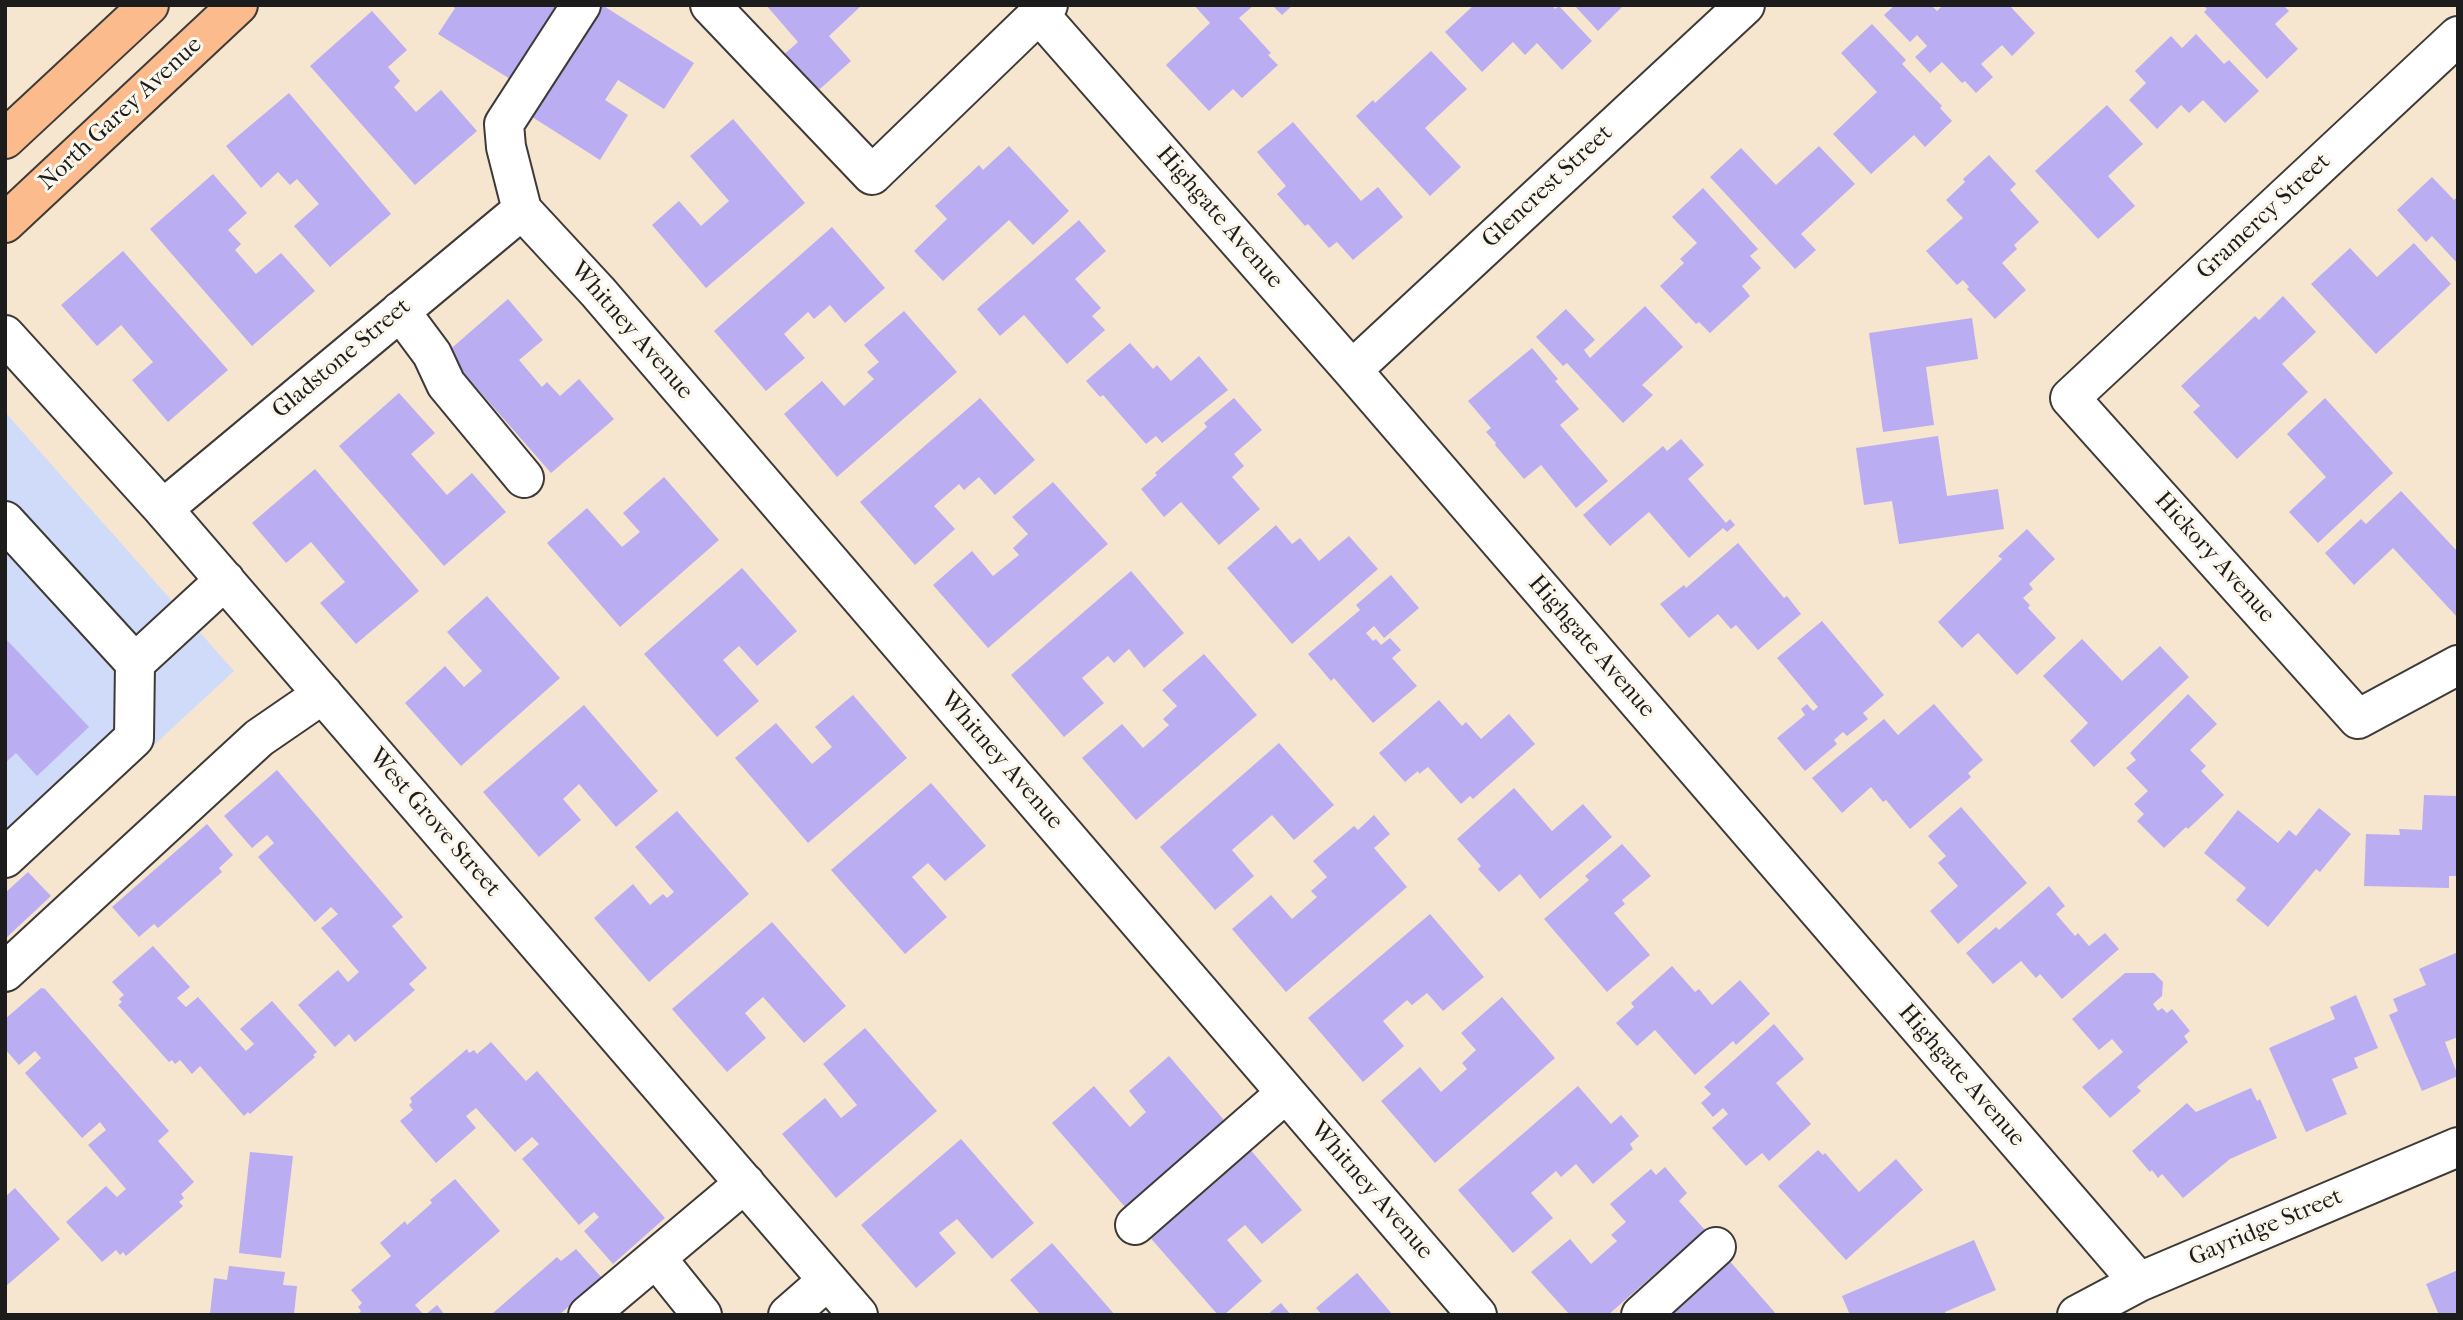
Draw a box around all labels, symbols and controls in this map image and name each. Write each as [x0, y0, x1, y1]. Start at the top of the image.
street label: North Garey Avenue [34, 31, 208, 197]
street label: Glencrest Street [1477, 119, 1619, 255]
street label: Highgate Avenue [1149, 141, 1289, 295]
street label: Gramercy Street [2191, 148, 2337, 286]
street label: Whitney Avenue [563, 256, 699, 406]
street label: Gladstone Street [267, 293, 417, 425]
street label: Hickory Avenue [2148, 487, 2280, 629]
street label: Highgate Avenue [1521, 570, 1661, 724]
street label: Whitney Avenue [933, 686, 1069, 836]
street label: West Grove Street [362, 743, 506, 903]
street label: Highgate Avenue [1891, 999, 2031, 1153]
street label: Whitney Avenue [1303, 1116, 1439, 1266]
street label: Gayridge Street [2185, 1183, 2347, 1273]

